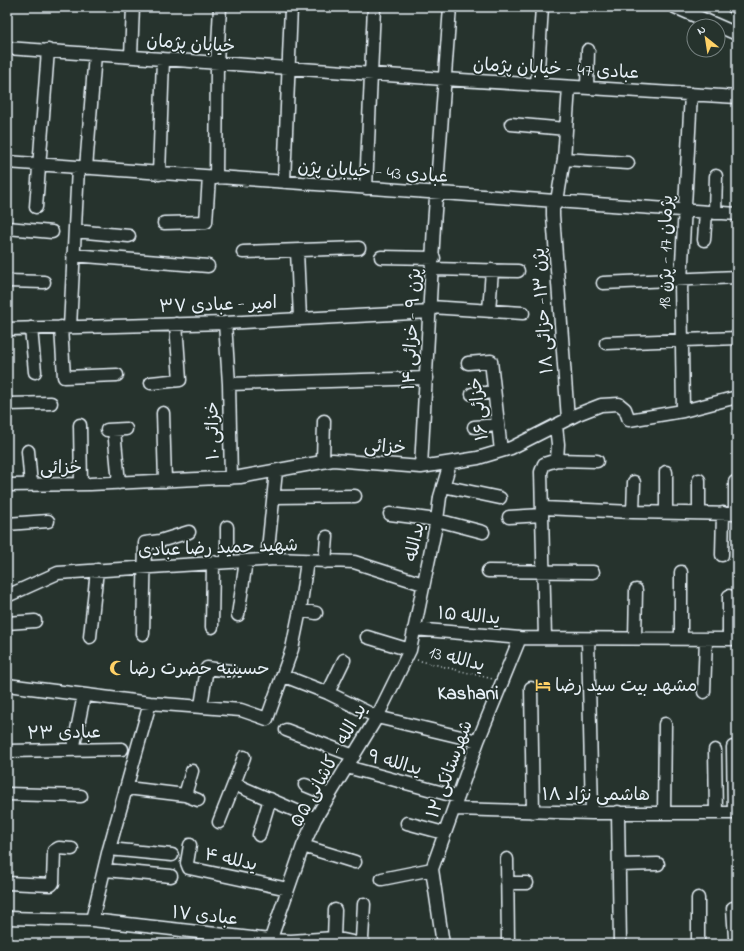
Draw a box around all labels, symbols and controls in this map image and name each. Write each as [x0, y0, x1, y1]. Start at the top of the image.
north arrow [686, 18, 726, 58]
text: N [694, 21, 709, 39]
street label: خیابان پژمان [146, 29, 236, 61]
street label: عبادی 47 - خیابان پژمان [472, 53, 640, 87]
street label: عبادی 43 - خیابان پژن [297, 155, 449, 191]
street label: پژمان 17 - پژن 18 [653, 195, 681, 309]
street label: پژن ۱۳- حزائی ۱۸ [527, 247, 561, 375]
street label: پژن ۹ - خزائی ۱۴ [397, 267, 429, 391]
street label: امیر - عبادی ۳۷ [159, 291, 277, 321]
street label: خزائی ۱۶ [463, 375, 497, 442]
street label: خزائی ۱۰ [200, 401, 228, 461]
street label: خزائی [363, 434, 407, 462]
street label: خزائی [40, 456, 82, 482]
street label: یدالله [399, 521, 433, 564]
street label: شهید حمید رضا عبادی [138, 533, 298, 565]
street label: یدالله ۱۵ [437, 601, 501, 633]
street label: یدالله 13 [426, 640, 487, 679]
place label: حسینیه حضرت رضا [129, 657, 270, 683]
mosque icon: حسینیه حضرت رضا [108, 659, 126, 677]
place label: مشهد بيت سيد رضا [555, 674, 697, 700]
hotel icon: مشهد بيت سيد رضا [534, 676, 552, 694]
district label: Kashani [437, 681, 499, 708]
street label: ید الله - کاشانی ۵۵ [285, 699, 375, 833]
street label: شهرستانکی ۱۲ [421, 717, 481, 822]
street label: عبادی ۲۳ [27, 720, 101, 748]
street label: یدالله ۹ [365, 744, 424, 784]
street label: هاشمی نژاد ۱۸ [542, 783, 650, 809]
street label: یدلله ۴ [202, 843, 259, 879]
street label: عبادی ۱۷ [171, 901, 239, 933]

